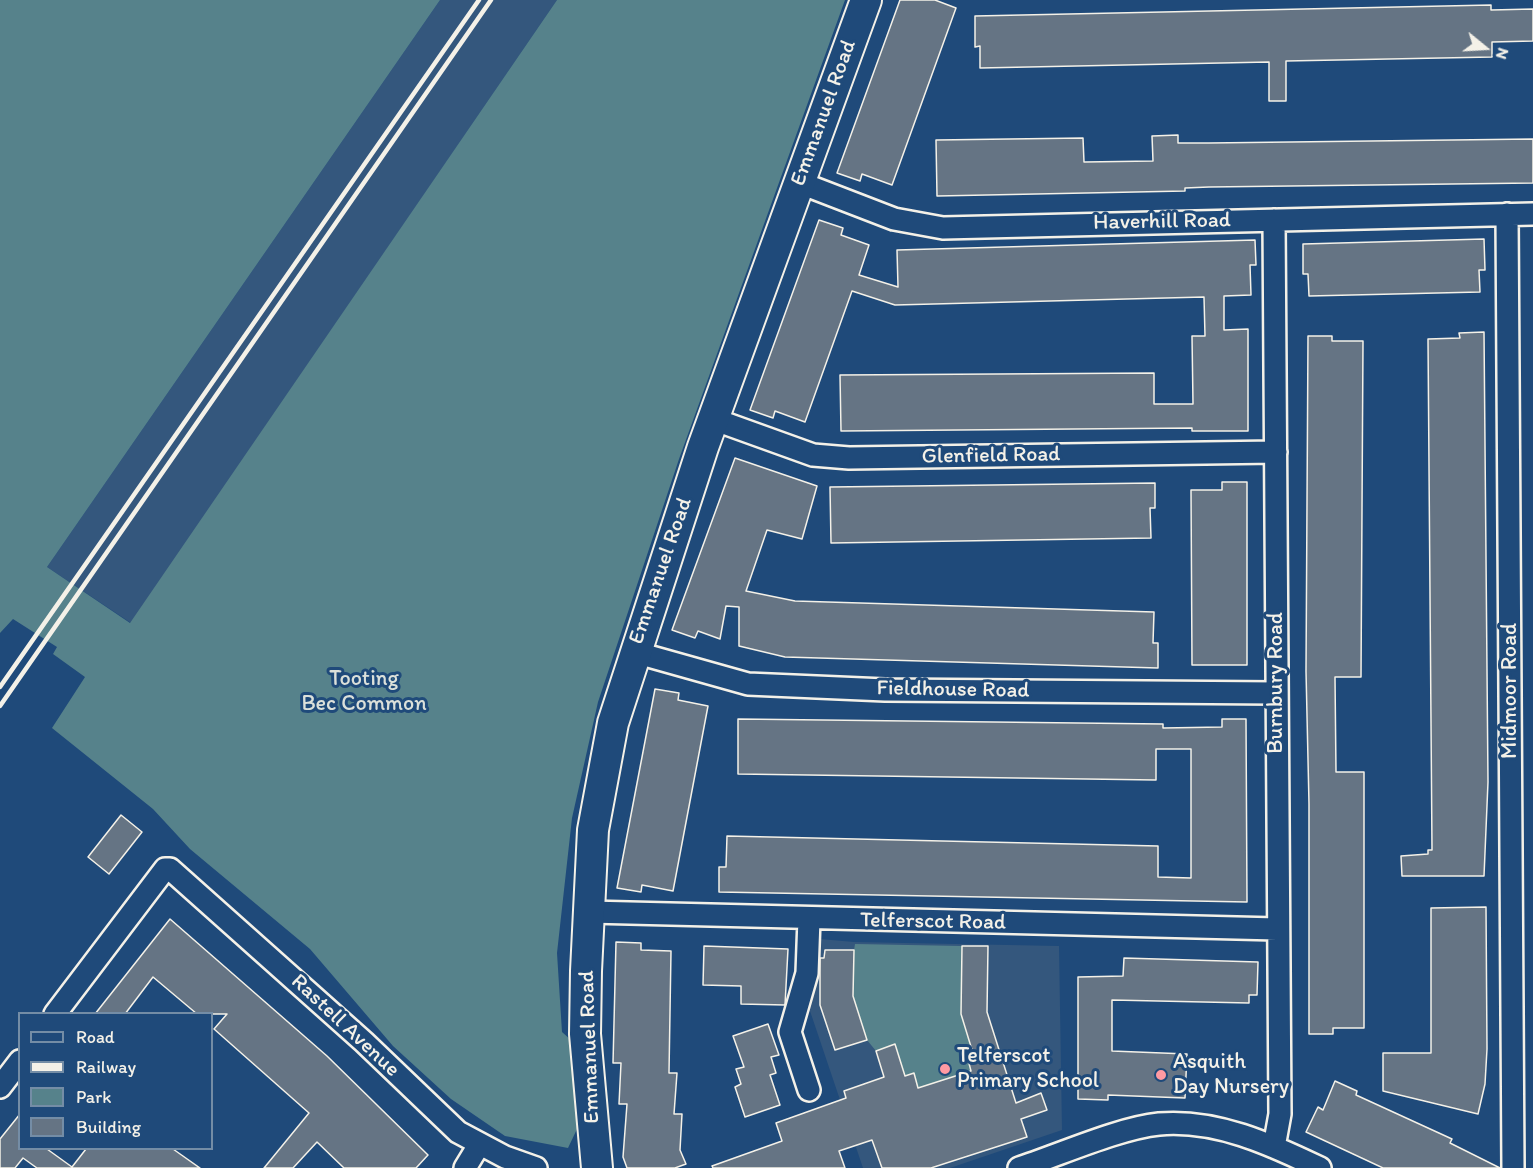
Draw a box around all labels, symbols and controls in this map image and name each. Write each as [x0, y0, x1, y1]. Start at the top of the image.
north arrow [1455, 18, 1515, 78]
street label: Emmanuel Road [785, 36, 863, 190]
text: N [1492, 46, 1513, 62]
street label: Haverhill Road [1093, 208, 1231, 236]
street label: Glenfield Road [921, 442, 1061, 470]
street label: Emmanuel Road [624, 494, 698, 648]
street label: Burnbury Road [1263, 612, 1289, 754]
street label: Midmoor Road [1497, 623, 1523, 759]
park label: Tooting Bec Common [301, 666, 427, 718]
street label: Fieldhouse Road [876, 675, 1030, 705]
street label: Telferscot Road [860, 908, 1006, 936]
street label: Rastell Avenue [285, 969, 405, 1083]
street label: Emmanuel Road [574, 970, 606, 1124]
legend [18, 1012, 213, 1150]
text: Road [76, 1026, 115, 1048]
place label: Telferscot Primary School [957, 1043, 1099, 1094]
place label: Asquith Day Nursery [1173, 1049, 1289, 1100]
text: Railway [76, 1056, 136, 1078]
marker: Telferscot Primary School [938, 1062, 952, 1076]
marker: Asquith Day Nursery [1154, 1068, 1168, 1082]
text: Park [76, 1086, 111, 1108]
text: Building [76, 1116, 141, 1138]

